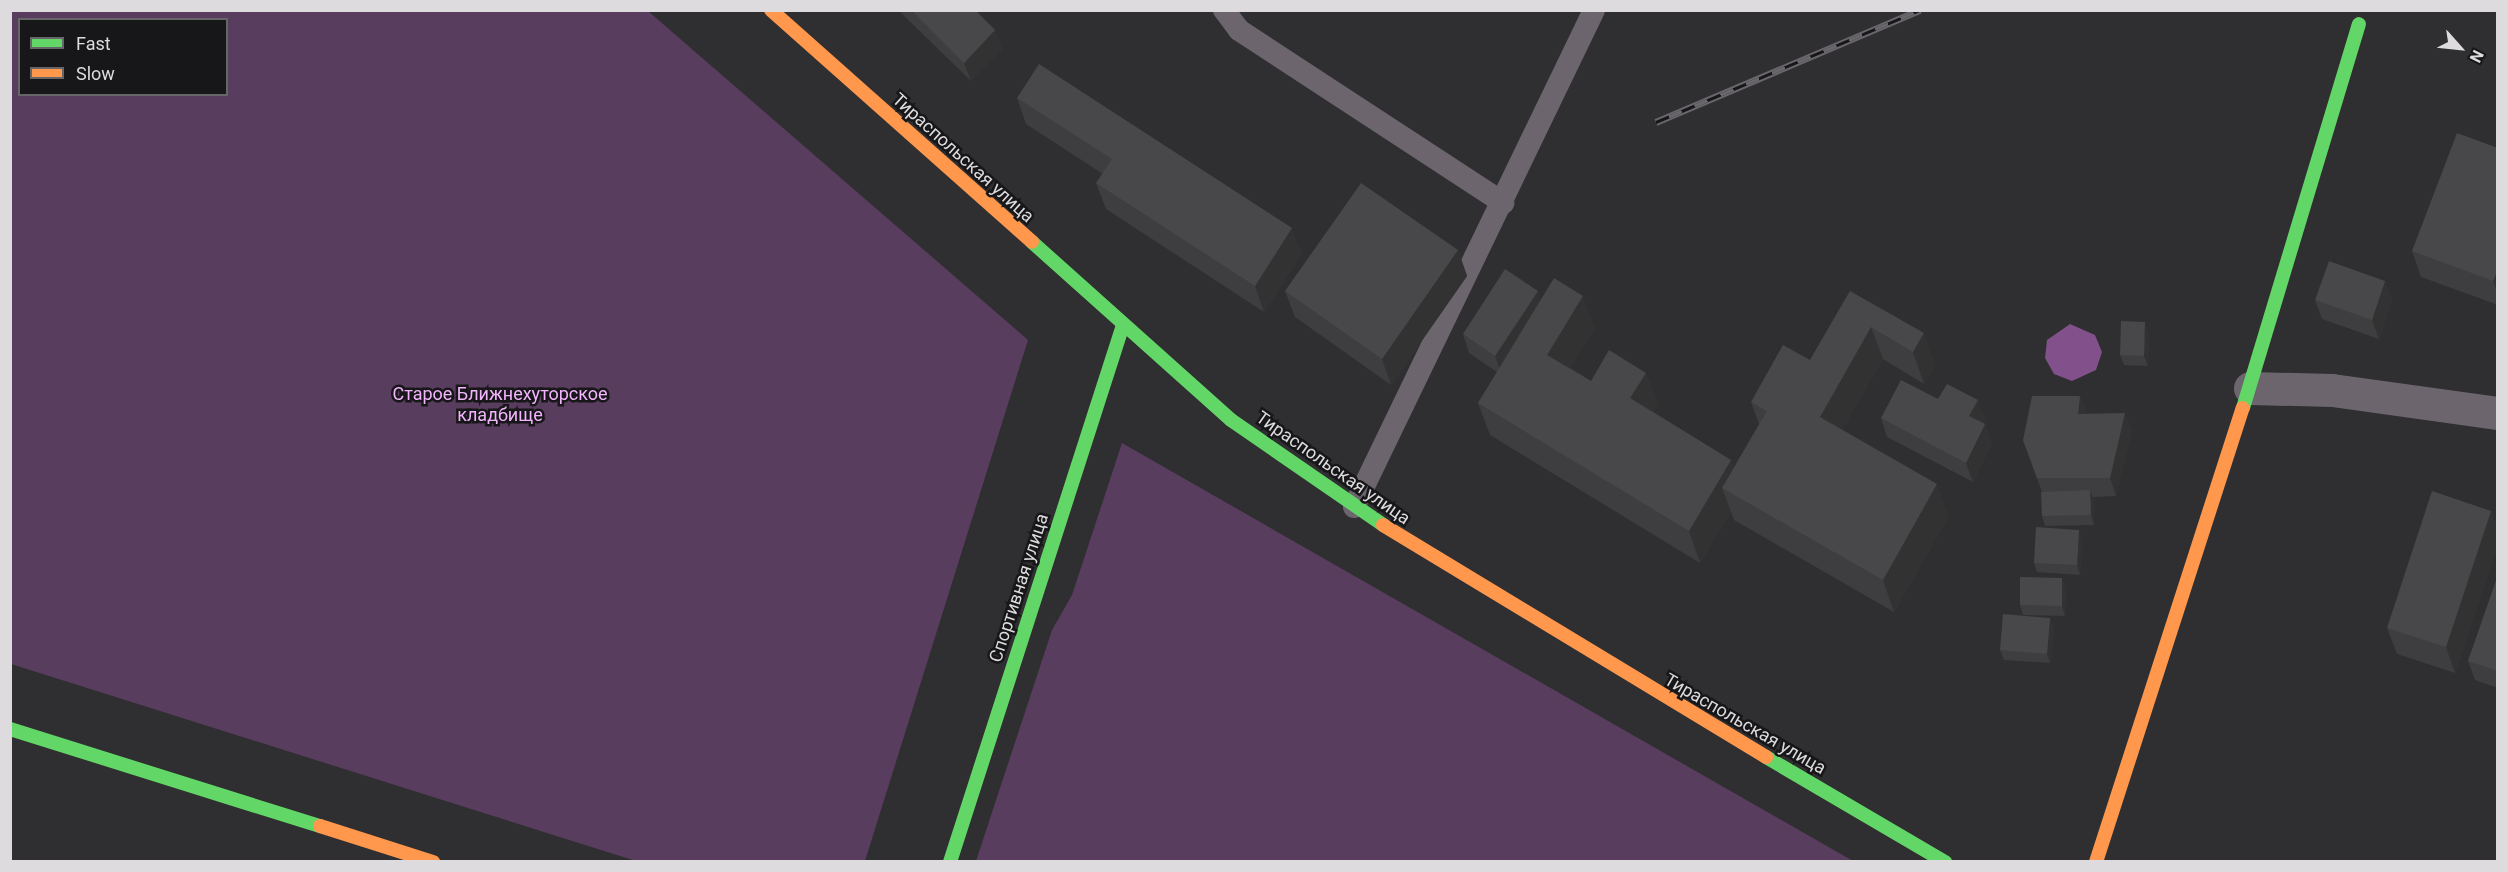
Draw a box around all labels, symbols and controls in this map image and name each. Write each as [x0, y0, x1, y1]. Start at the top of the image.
legend [18, 18, 228, 96]
north arrow [2430, 18, 2490, 78]
text: Fast [76, 33, 111, 54]
text: N [2465, 47, 2488, 66]
text: Slow [76, 63, 115, 84]
street label: Тираспольская улица [888, 89, 1038, 227]
park label: Старое Ближнехуторское кладбище [392, 384, 608, 426]
street label: Тираспольская улица [1252, 407, 1414, 529]
street label: Спортивная улица [985, 511, 1053, 665]
street label: Тираспольская улица [1660, 669, 1830, 779]

